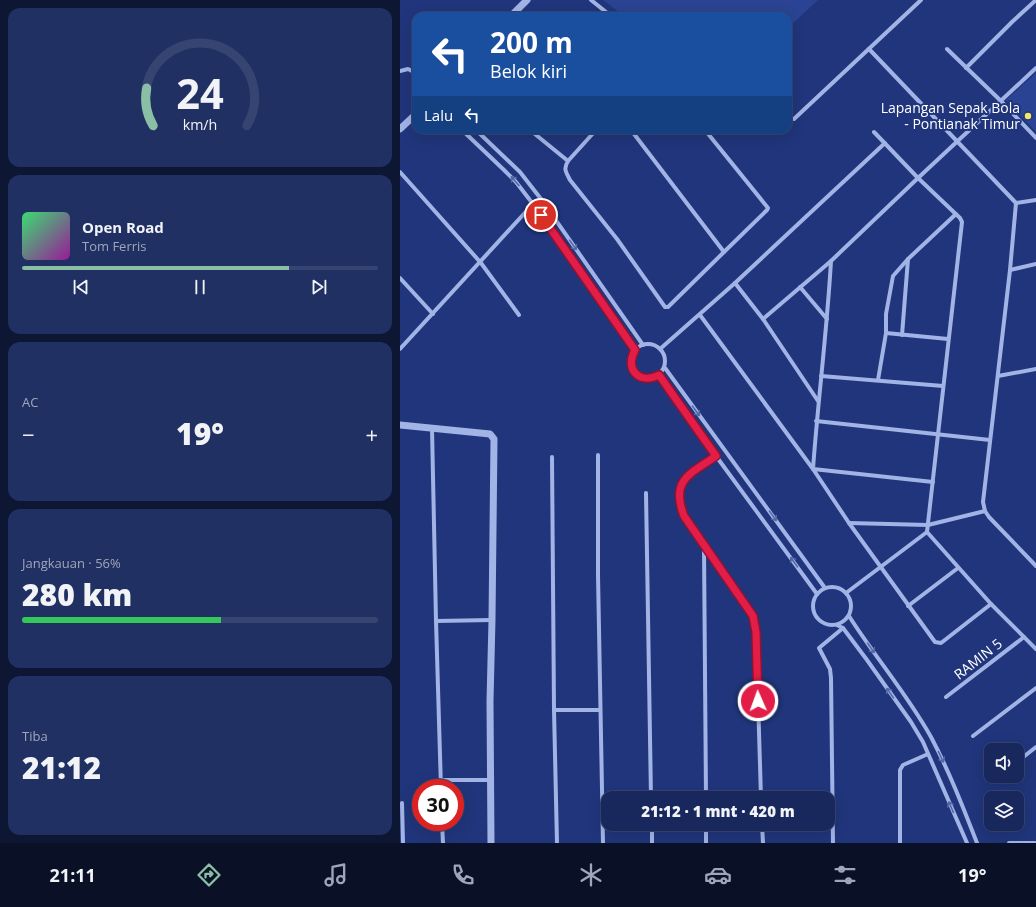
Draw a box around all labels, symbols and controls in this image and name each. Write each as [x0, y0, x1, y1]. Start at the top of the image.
text: 200 m [490, 23, 573, 61]
icon: left [424, 28, 476, 80]
text: Belok kiri [490, 59, 567, 83]
text: 24 [176, 64, 224, 120]
place label: Lapangan Sepak Bola - Pontianak Timur [881, 98, 1020, 133]
icon: left [461, 104, 483, 126]
text: Lalu [424, 105, 453, 125]
marker: Lapangan Sepak Bola - Pontianak Timur [1023, 111, 1033, 121]
text: km/h [183, 114, 217, 133]
one-way arrow [511, 177, 520, 187]
pin [524, 198, 558, 232]
icon: arrive [530, 204, 552, 226]
text: Open Road [82, 217, 164, 237]
text: Tom Ferris [82, 237, 147, 255]
one-way arrow [569, 239, 577, 250]
icon: previous [70, 276, 92, 298]
icon: pause [189, 276, 211, 298]
icon: next [308, 276, 330, 298]
text: AC [22, 393, 38, 411]
one-way arrow [692, 405, 700, 416]
text: 19° [176, 413, 224, 454]
text: − [22, 419, 35, 449]
text: + [365, 419, 378, 449]
one-way arrow [769, 510, 777, 521]
text: Jangkauan · 56% [22, 554, 121, 572]
one-way arrow [790, 557, 798, 568]
text: 280 km [22, 574, 132, 615]
street label: RAMIN 5 [950, 634, 1006, 683]
one-way arrow [867, 642, 875, 653]
position arrow [737, 680, 779, 722]
one-way arrow [886, 688, 894, 699]
text: Tiba [22, 727, 48, 745]
map controls [984, 743, 1024, 831]
button: sound [984, 743, 1024, 783]
text: 21:12 [22, 747, 101, 788]
one-way arrow [938, 751, 945, 763]
speed limit sign: 30 [412, 779, 464, 831]
button: layers [984, 791, 1024, 831]
text: 21:12 · 1 mnt · 420 m [641, 801, 795, 821]
one-way arrow [947, 802, 954, 814]
icon: directions [195, 861, 223, 889]
icon: music [322, 861, 350, 889]
icon: phone [449, 861, 477, 889]
icon: climate [577, 861, 605, 889]
icon: car [704, 861, 732, 889]
icon: filters [831, 861, 859, 889]
text: 21:11 [50, 863, 96, 887]
text: 19° [958, 863, 986, 887]

